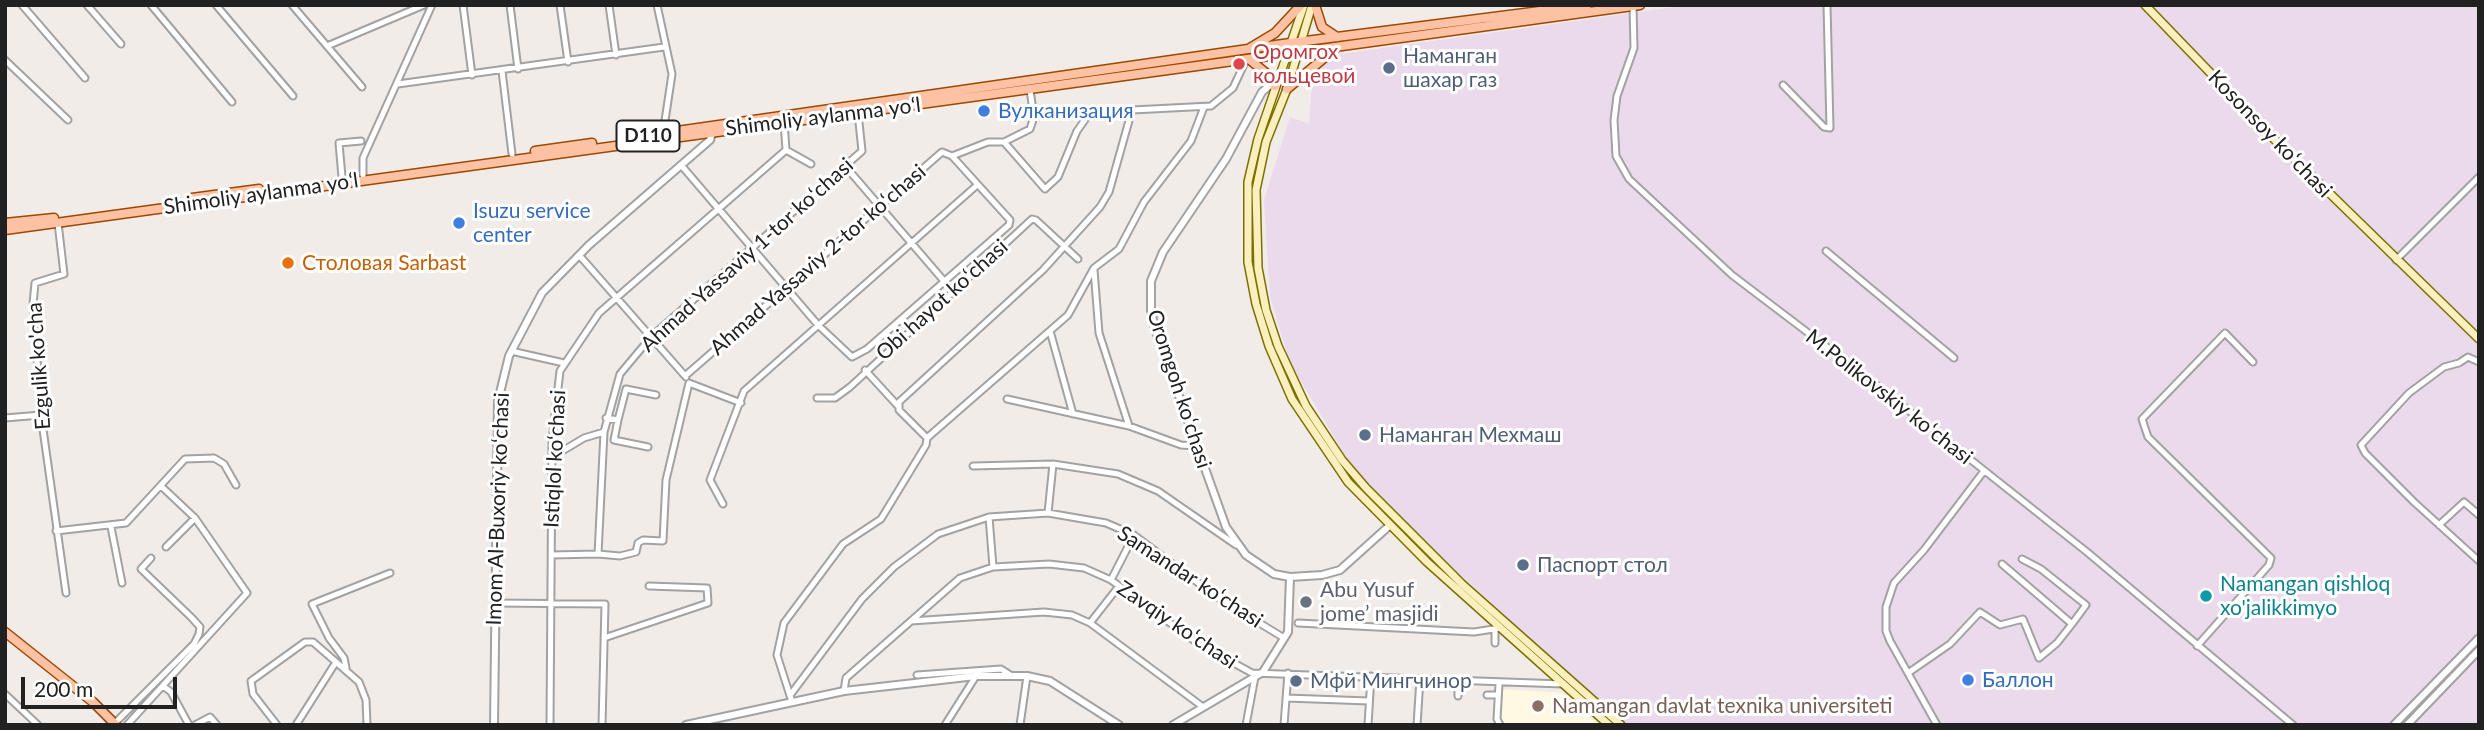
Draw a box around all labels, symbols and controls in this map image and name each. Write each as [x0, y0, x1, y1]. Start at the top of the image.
place label: Оромгох кольцевой [1253, 39, 1355, 89]
place label: Наманган шахар газ [1403, 43, 1497, 93]
marker: Оромгох кольцевой [1231, 56, 1247, 72]
marker: Наманган шахар газ [1381, 60, 1397, 76]
street label: Kosonsoy koʻchasi [2203, 65, 2337, 203]
street label: Shimoliy aylanma yoʻl [724, 93, 922, 141]
place label: Вулканизация [998, 98, 1134, 124]
marker: Вулканизация [976, 103, 992, 119]
road number: D110 [616, 120, 680, 152]
street label: Ahmad Yassaviy 1-tor koʻchasi [635, 153, 859, 357]
street label: Ahmad Yassaviy 2-tor koʻchasi [705, 159, 931, 361]
street label: Shimoliy aylanma yoʻl [162, 168, 360, 220]
place label: Isuzu service center [473, 198, 591, 248]
marker: Isuzu service center [451, 215, 467, 231]
street label: Obi hayot koʻchasi [871, 234, 1013, 366]
place label: Столовая Sarbast [302, 250, 466, 276]
marker: Столовая Sarbast [280, 255, 296, 271]
street label: Ezgulik ko'cha [22, 301, 56, 431]
street label: Oromgoh koʻchasi [1141, 306, 1217, 472]
street label: M.Polikovskiy koʻchasi [1801, 324, 1977, 470]
street label: Istiqlol ko‘chasi [539, 389, 571, 529]
street label: Imom Al-Buxoriy koʻchasi [481, 392, 515, 626]
place label: Наманган Мехмаш [1379, 422, 1562, 448]
marker: Наманган Мехмаш [1357, 427, 1373, 443]
street label: Samandar ko‘chasi [1113, 521, 1267, 633]
place label: Паспорт стол [1537, 552, 1668, 578]
marker: Паспорт стол [1515, 557, 1531, 573]
place label: Namangan qishloq xo'jalikkimyo [2220, 571, 2390, 621]
street label: Zavqiy koʻchasi [1112, 576, 1242, 674]
place label: Abu Yusuf jome’ masjidi [1320, 577, 1438, 627]
marker: Namangan qishloq xo'jalikkimyo [2198, 588, 2214, 604]
marker: Abu Yusuf jome’ masjidi [1298, 594, 1314, 610]
scale bar [24, 664, 180, 708]
place label: Баллон [1982, 667, 2054, 693]
place label: Мфй Мингчинор [1310, 668, 1472, 694]
marker: Баллон [1960, 672, 1976, 688]
marker: Мфй Мингчинор [1288, 673, 1304, 689]
text: 200 m [34, 676, 93, 701]
place label: Namangan davlat texnika universiteti [1552, 693, 1892, 719]
marker: Namangan davlat texnika universiteti [1530, 698, 1546, 714]

